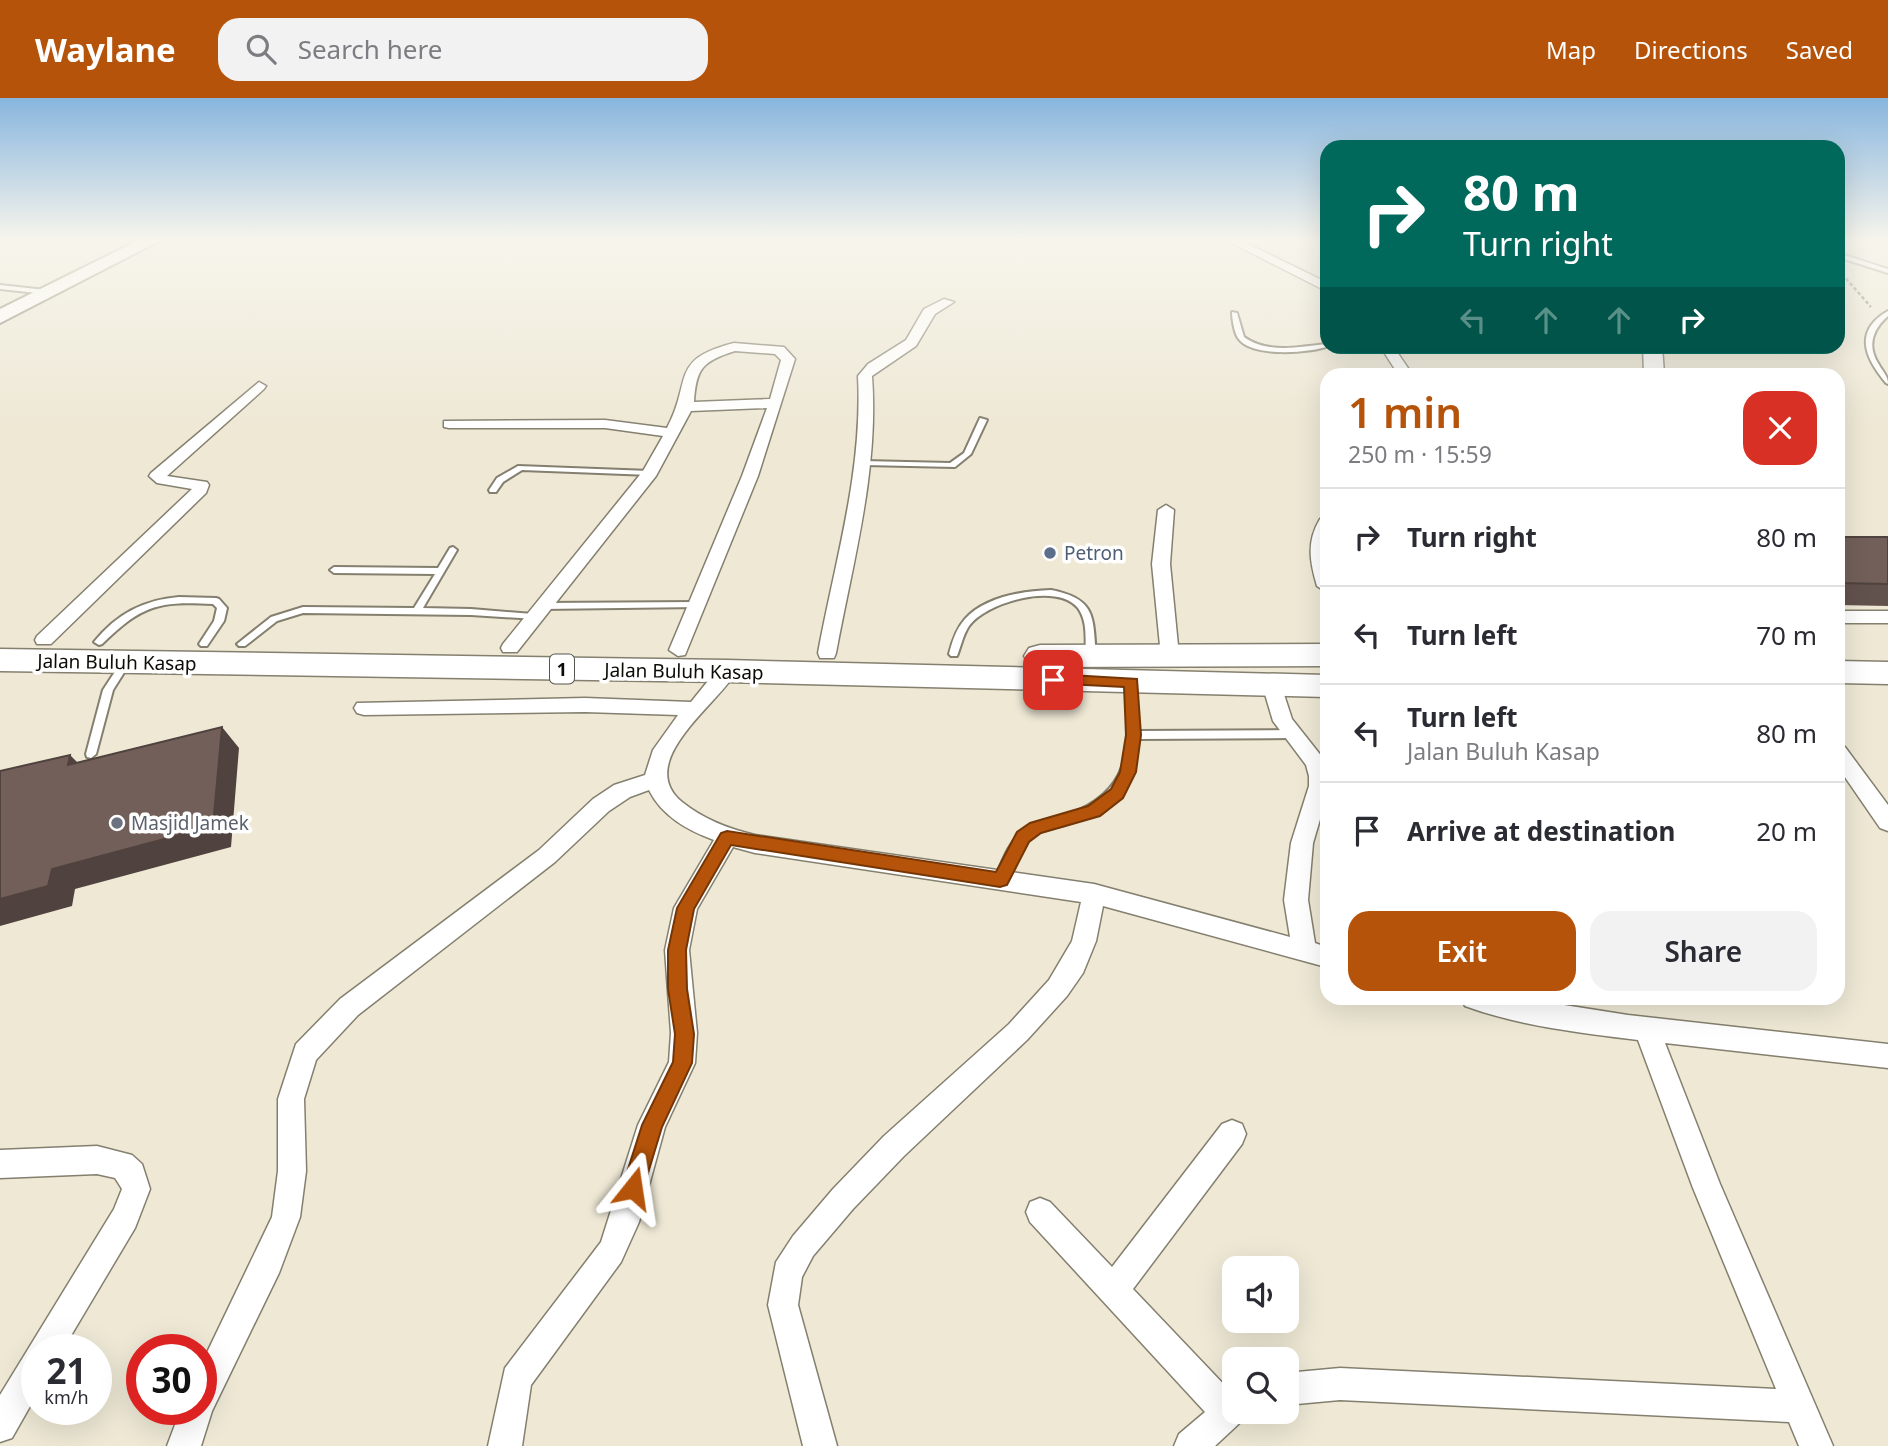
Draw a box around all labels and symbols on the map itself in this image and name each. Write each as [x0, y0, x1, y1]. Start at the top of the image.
place label: Petron [1064, 540, 1124, 566]
marker: Petron [1042, 545, 1058, 561]
street label: Jalan Buluh Kasap [35, 648, 197, 676]
pin [1023, 650, 1083, 710]
road number: 1 [550, 654, 574, 684]
street label: Jalan Buluh Kasap [602, 657, 764, 685]
place label: Masjid Jamek [131, 810, 249, 836]
marker: Masjid Jamek [109, 815, 125, 831]
position arrow [596, 1151, 670, 1225]
speed limit sign: 30 [126, 1334, 217, 1425]

